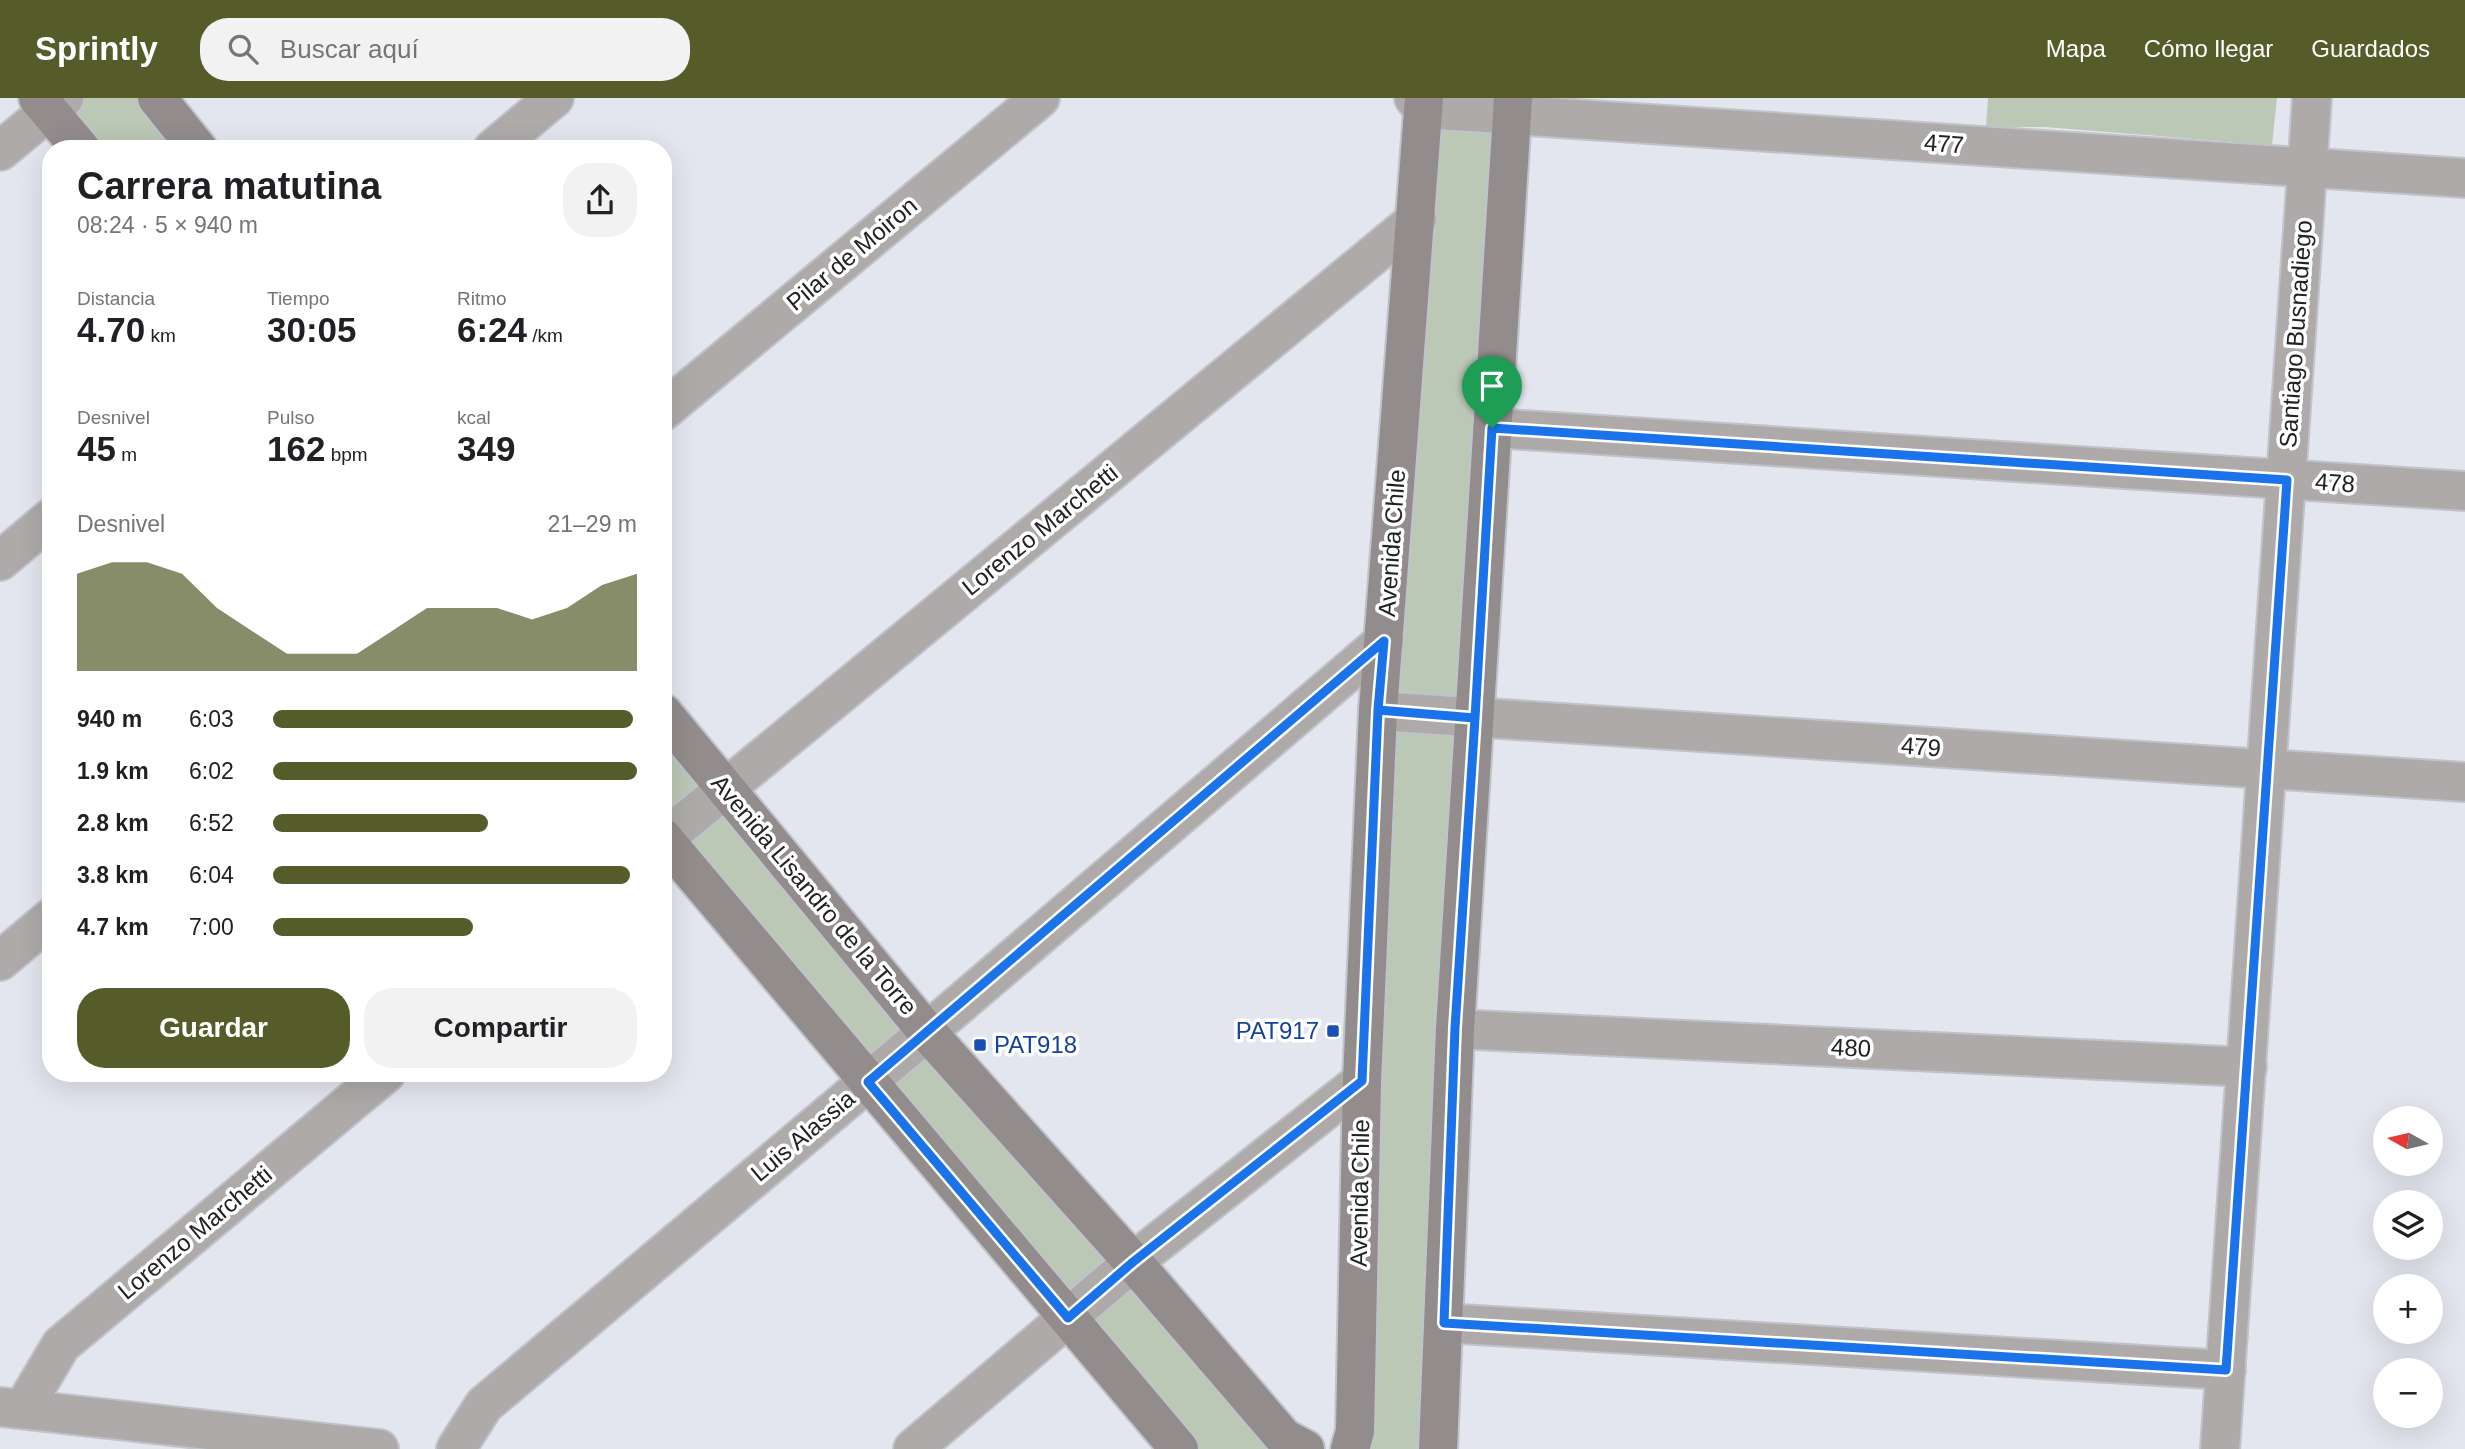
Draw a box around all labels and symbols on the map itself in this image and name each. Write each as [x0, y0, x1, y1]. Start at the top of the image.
street label: 477 [1923, 129, 1965, 158]
street label: Pilar de Moiron [781, 191, 922, 316]
street label: Santiago Busnadiego [2274, 219, 2317, 449]
pin [1462, 356, 1522, 428]
street label: Lorenzo Marchetti [957, 459, 1123, 601]
street label: Avenida Chile [1373, 468, 1410, 618]
street label: 478 [2314, 468, 2356, 497]
street label: 479 [1900, 732, 1942, 761]
street label: Avenida Lisandro de la Torre [706, 769, 923, 1020]
place label: PAT917 [1236, 1017, 1319, 1044]
marker: PAT917 [1325, 1023, 1341, 1039]
place label: PAT918 [994, 1031, 1077, 1058]
street label: 480 [1830, 1033, 1872, 1062]
marker: PAT918 [972, 1037, 988, 1053]
street label: Luis Alassia [745, 1084, 860, 1187]
north arrow [2373, 1106, 2443, 1176]
street label: Avenida Chile [1345, 1119, 1374, 1267]
street label: Lorenzo Marchetti [112, 1161, 277, 1305]

